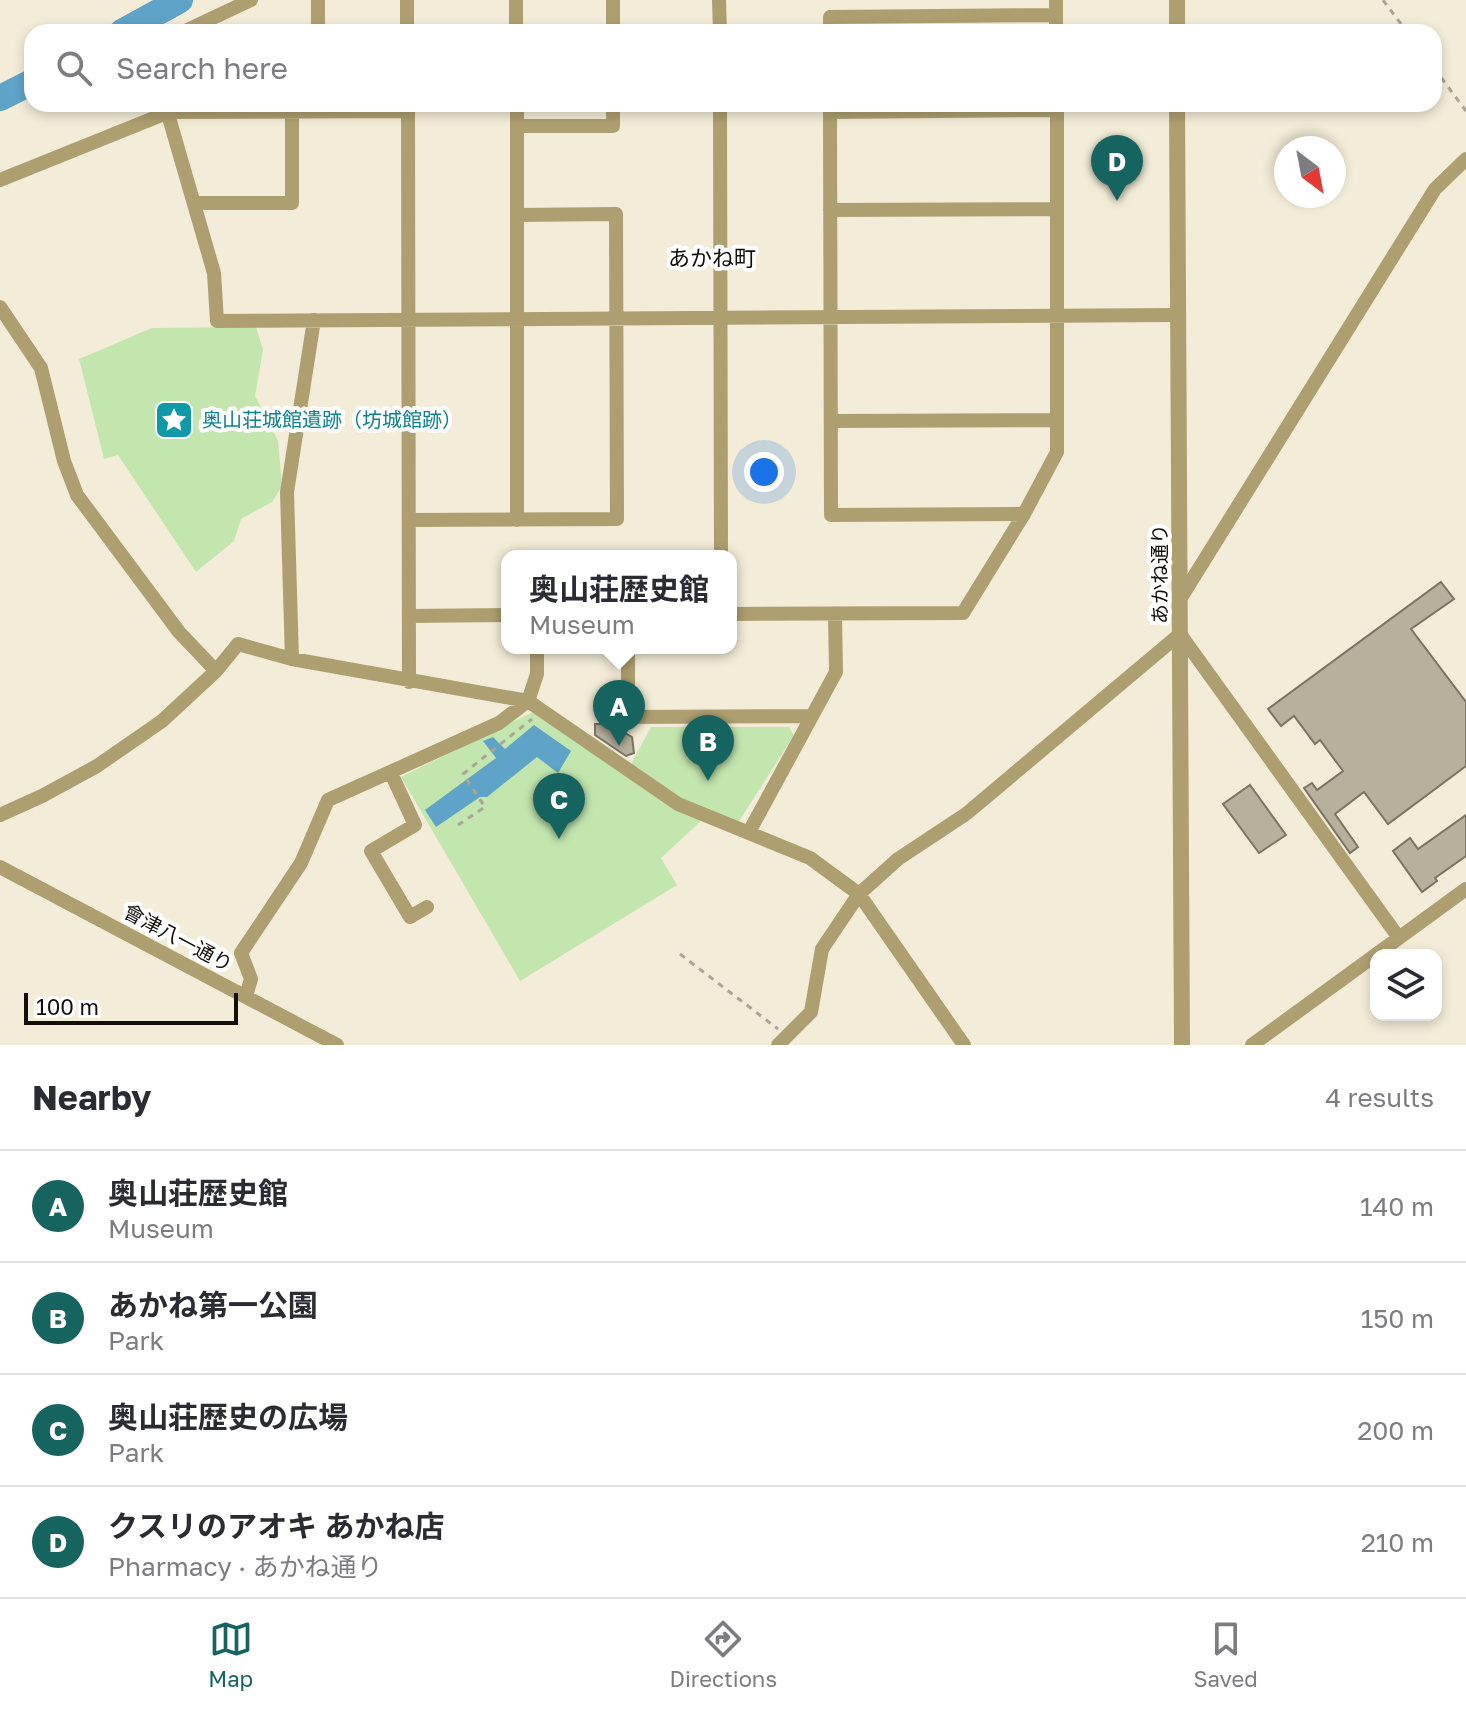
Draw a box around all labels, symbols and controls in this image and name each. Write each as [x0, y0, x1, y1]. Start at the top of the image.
search box [24, 24, 1442, 112]
icon: search [52, 46, 96, 90]
text: Search here [116, 50, 288, 86]
pin: D [1091, 135, 1143, 201]
north arrow [1274, 136, 1346, 208]
district label: あかね町 [668, 244, 756, 271]
place icon: 奥山荘城館遺跡（坊城館跡） [153, 399, 195, 441]
place label: 奥山荘城館遺跡（坊城館跡） [202, 407, 462, 431]
your location [744, 452, 784, 492]
street label: あかね通り [1147, 524, 1171, 624]
popup [501, 550, 737, 654]
text: 奥山荘歴史館 [529, 571, 709, 607]
text: Museum [529, 609, 635, 640]
pin: A [593, 680, 645, 746]
pin: B [682, 715, 734, 781]
pin: C [533, 773, 585, 839]
street label: 會津八一通り [120, 898, 237, 976]
map controls [1370, 949, 1442, 1021]
button: layers [1370, 949, 1442, 1021]
scale bar [24, 989, 238, 1025]
text: 100 m [36, 993, 99, 1020]
text: Nearby [32, 1077, 152, 1117]
text: 4 results [1325, 1082, 1434, 1113]
text: 奥山荘歴史館 [108, 1175, 288, 1211]
text: A [49, 1191, 67, 1222]
text: 140 m [1360, 1191, 1434, 1222]
text: Museum [108, 1213, 214, 1244]
text: あかね第一公園 [108, 1287, 318, 1323]
text: B [49, 1303, 67, 1334]
text: 150 m [1361, 1303, 1434, 1334]
text: Park [108, 1325, 164, 1356]
text: 奥山荘歴史の広場 [108, 1399, 348, 1435]
text: C [49, 1415, 67, 1446]
text: 200 m [1357, 1415, 1434, 1446]
text: Park [108, 1437, 164, 1468]
text: クスリのアオキ あかね店 [108, 1508, 445, 1544]
text: D [49, 1527, 67, 1558]
text: 210 m [1361, 1527, 1434, 1558]
text: Pharmacy · あかね通り [108, 1551, 383, 1582]
tab: Map [208, 1617, 253, 1692]
tab: Directions [670, 1617, 777, 1692]
tab: Saved [1194, 1617, 1258, 1692]

